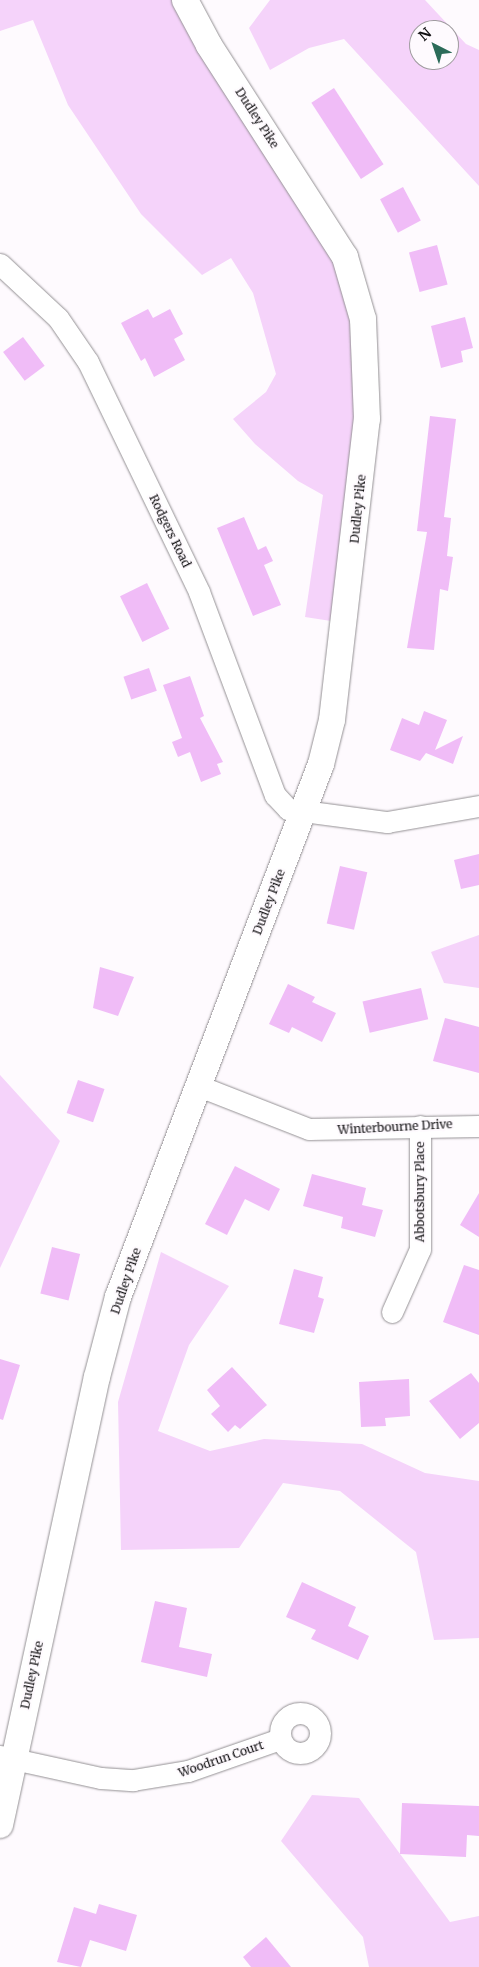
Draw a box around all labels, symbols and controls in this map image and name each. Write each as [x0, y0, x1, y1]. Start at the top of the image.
north arrow [409, 20, 459, 70]
text: N [415, 24, 435, 45]
street label: Dudley Pike [232, 85, 282, 151]
street label: Dudley Pike [347, 474, 369, 544]
street label: Rodgers Road [146, 492, 194, 570]
street label: Dudley Pike [250, 867, 288, 937]
street label: Winterbourne Drive [337, 1117, 453, 1137]
street label: Abbotsbury Place [413, 1142, 427, 1242]
street label: Dudley Pike [108, 1246, 144, 1316]
street label: Dudley Pike [18, 1640, 46, 1710]
street label: Woodrun Court [176, 1738, 266, 1780]

